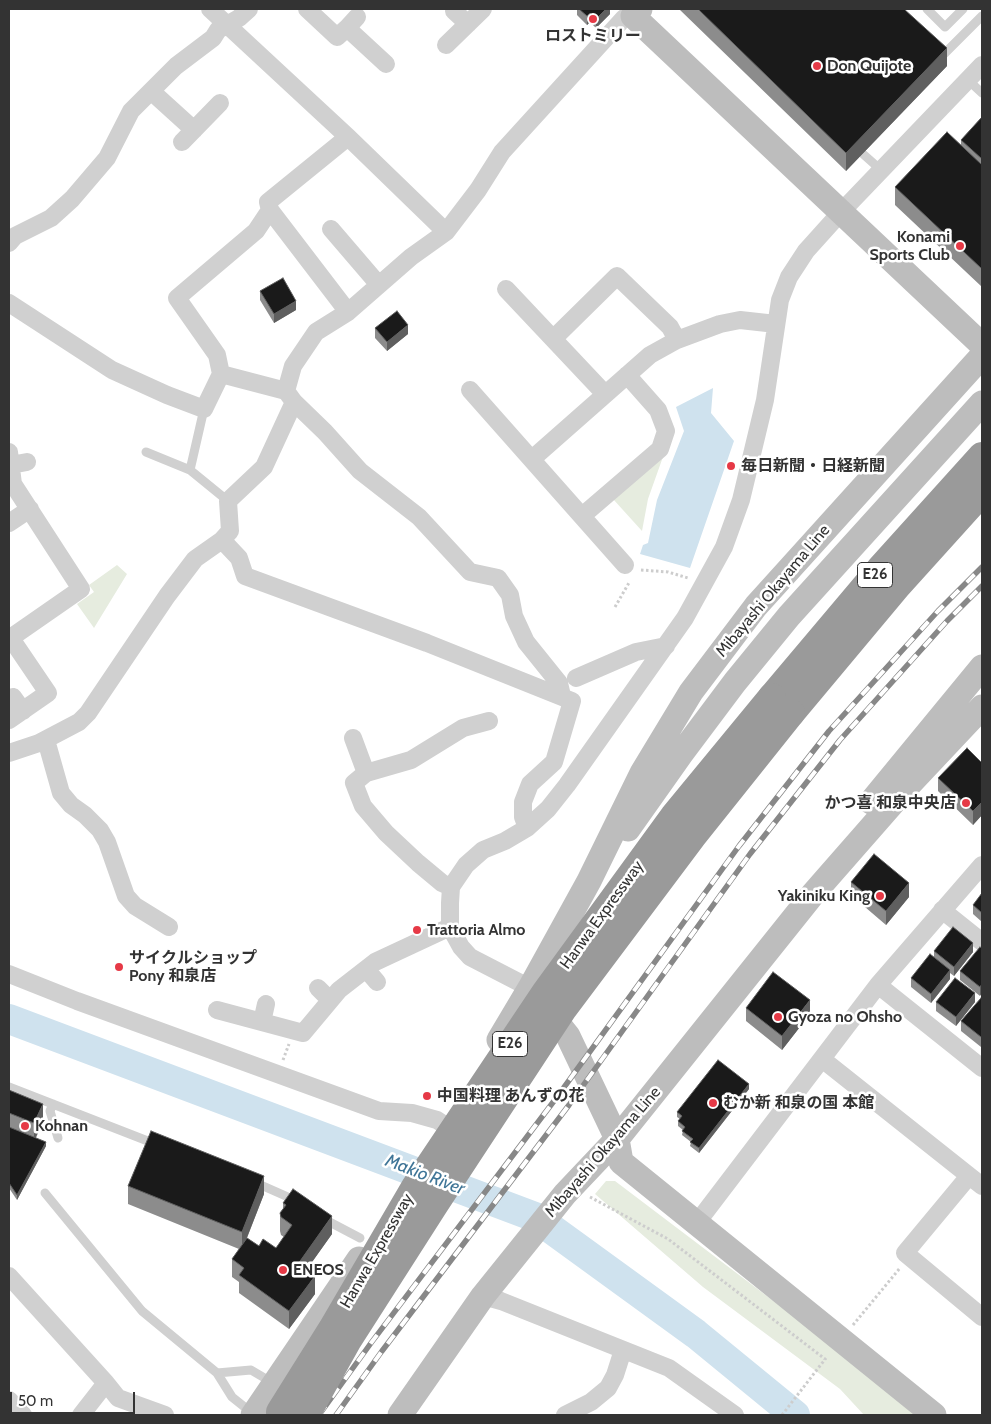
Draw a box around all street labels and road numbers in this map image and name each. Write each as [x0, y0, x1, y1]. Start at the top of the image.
street label: Mibayashi Okayama Line [712, 521, 834, 661]
road number: E26 [858, 562, 892, 588]
street label: Hanwa Expressway [556, 857, 648, 973]
road number: E26 [492, 1032, 528, 1056]
street label: Mibayashi Okayama Line [541, 1083, 665, 1221]
street label: Hanwa Expressway [336, 1190, 418, 1312]

